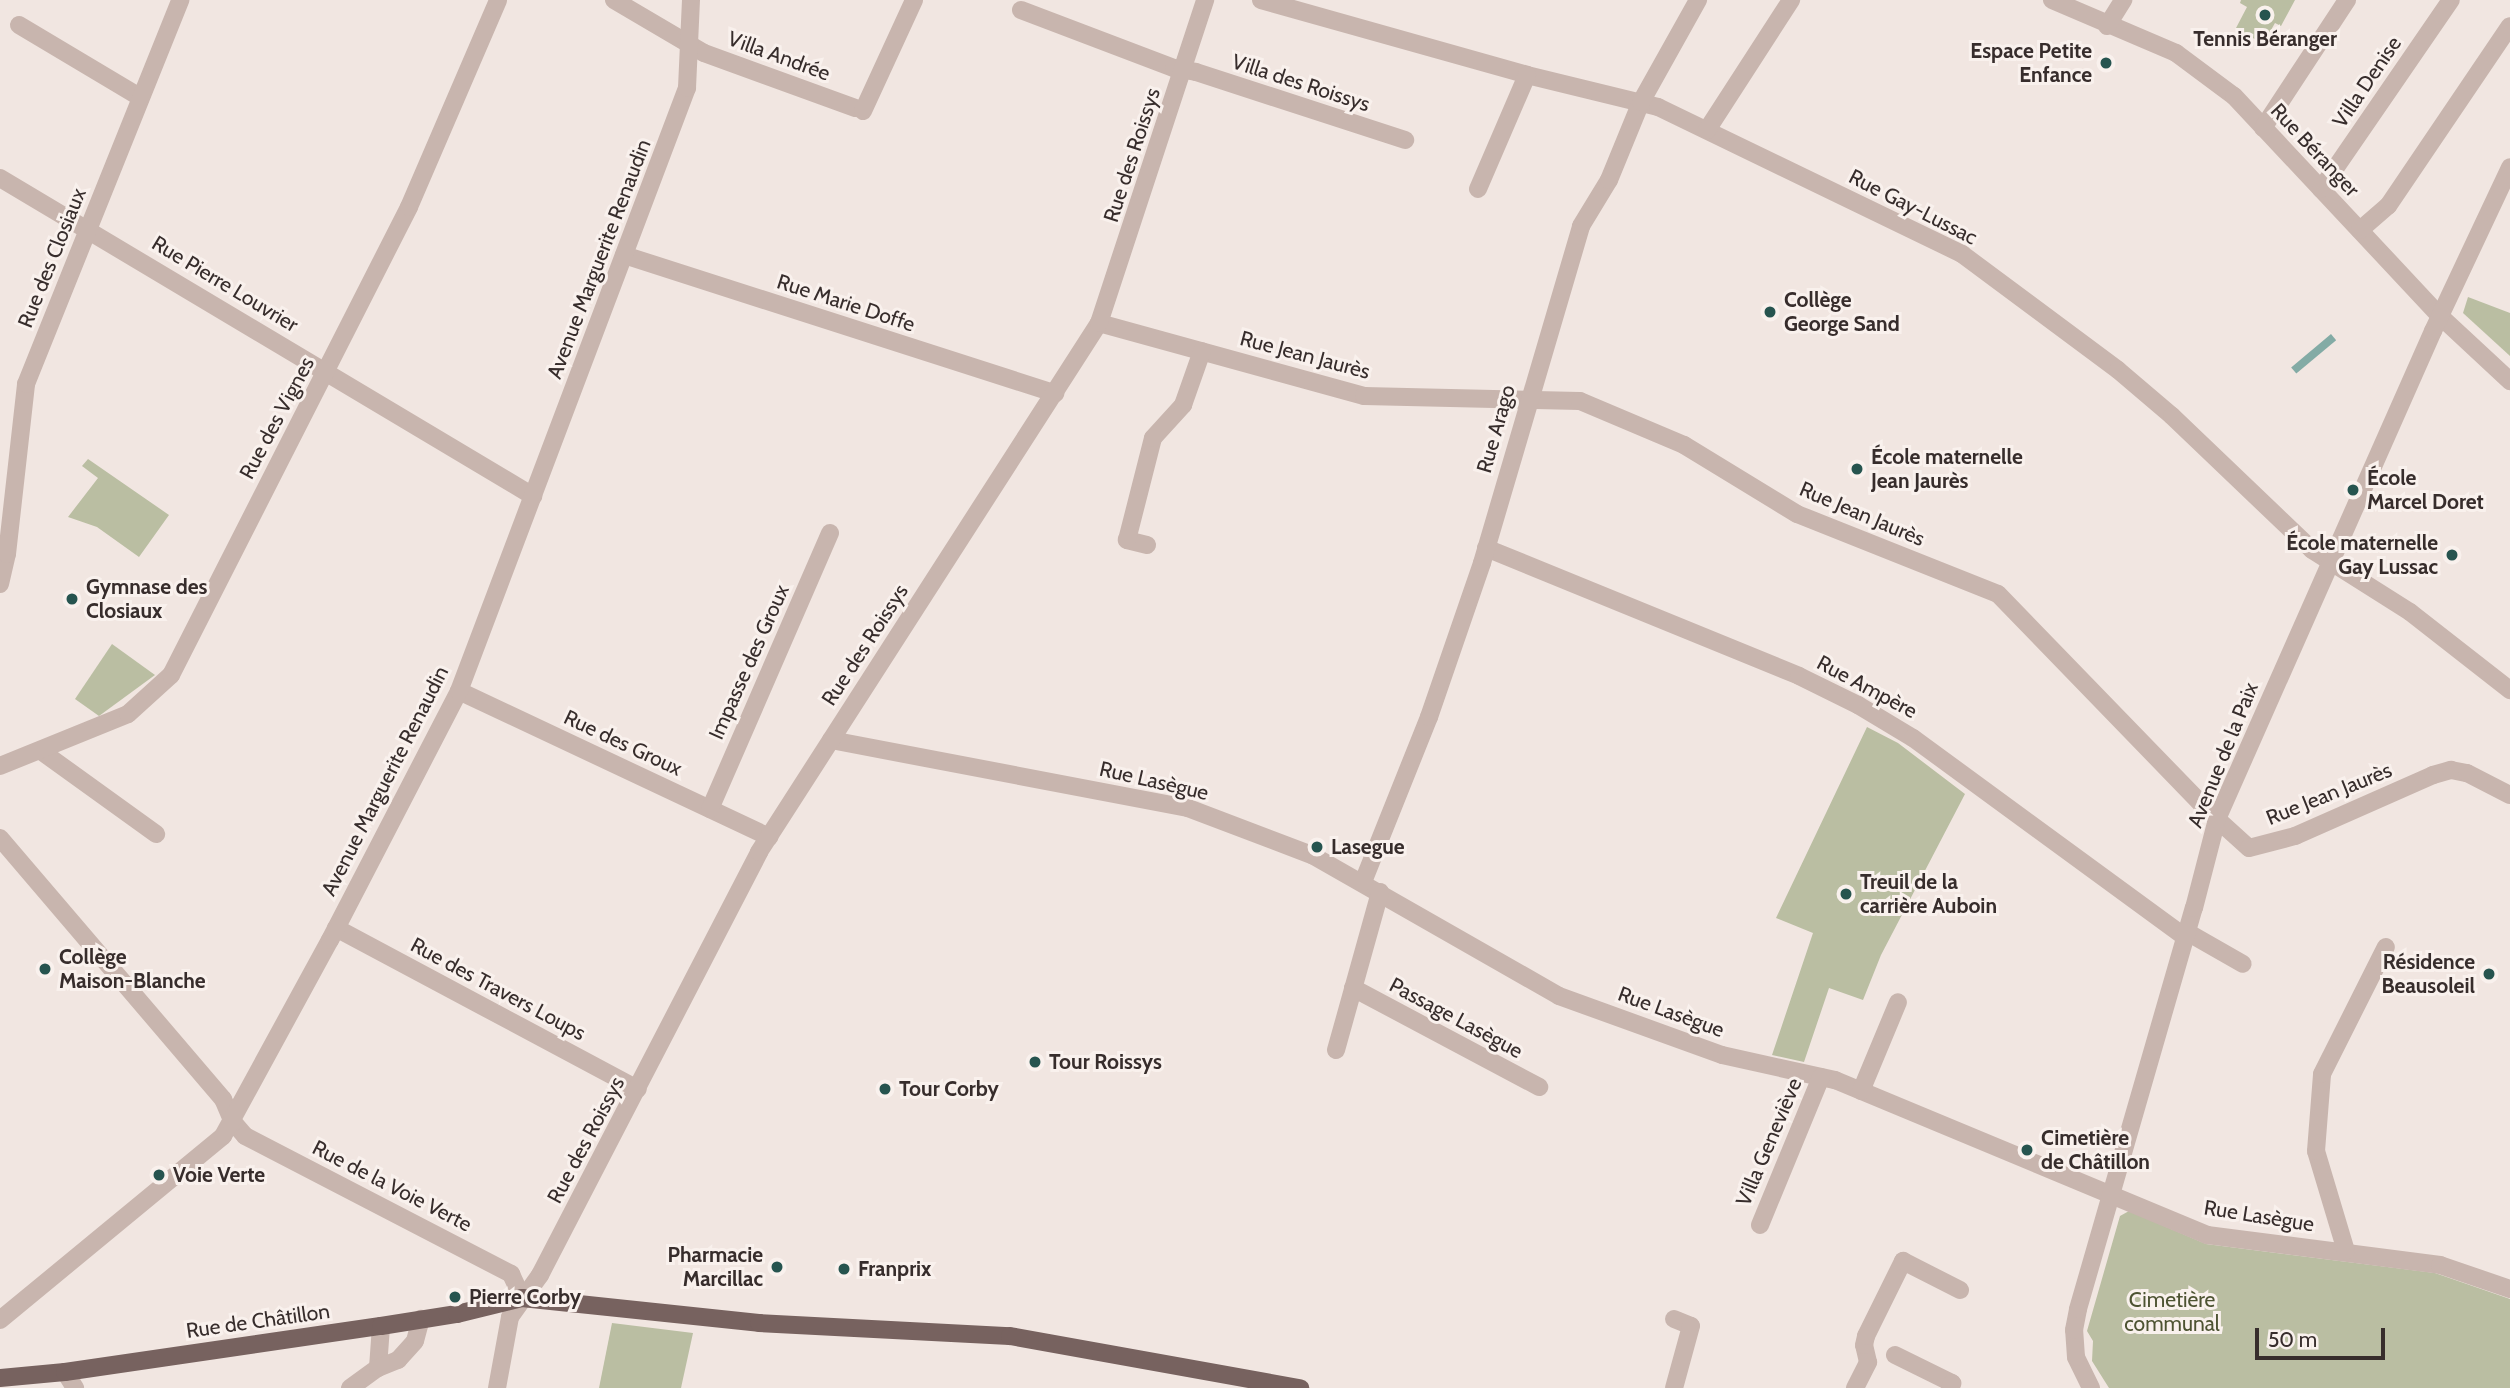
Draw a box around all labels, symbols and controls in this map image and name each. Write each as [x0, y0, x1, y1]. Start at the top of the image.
marker: Tennis Béranger [2257, 7, 2273, 23]
street label: Villa Andrée [724, 26, 834, 86]
place label: Tennis Béranger [2193, 26, 2337, 52]
street label: Villa Denise [2327, 32, 2407, 132]
place label: Espace Petite Enfance [1970, 38, 2092, 88]
street label: Villa des Roissys [1229, 49, 1373, 117]
marker: Espace Petite Enfance [2098, 55, 2114, 71]
street label: Rue des Roissys [1098, 85, 1166, 225]
street label: Rue Béranger [2265, 98, 2365, 202]
street label: Avenue Marguerite Renaudin [542, 136, 656, 382]
street label: Rue Gay-Lussac [1845, 164, 1981, 250]
street label: Rue des Closiaux [13, 185, 91, 331]
street label: Rue Pierre Louvrier [147, 230, 303, 338]
street label: Rue Marie Doffe [774, 269, 918, 337]
place label: Collège George Sand [1784, 287, 1900, 337]
marker: Collège George Sand [1762, 304, 1778, 320]
street label: Rue Jean Jaurès [1237, 326, 1373, 384]
street label: Rue des Vignes [234, 353, 320, 483]
street label: Rue Arago [1471, 382, 1521, 476]
place label: École maternelle Jean Jaurès [1871, 444, 2023, 494]
marker: École maternelle Jean Jaurès [1849, 461, 1865, 477]
place label: École Marcel Doret [2367, 465, 2484, 515]
street label: Rue Jean Jaurès [1796, 476, 1928, 552]
marker: École Marcel Doret [2345, 482, 2361, 498]
place label: École maternelle Gay Lussac [2286, 530, 2438, 580]
marker: École maternelle Gay Lussac [2444, 547, 2460, 563]
place label: Gymnase des Closiaux [86, 574, 207, 624]
street label: Rue des Roissys [816, 580, 914, 710]
street label: Impasse des Groux [704, 581, 794, 743]
marker: Gymnase des Closiaux [64, 591, 80, 607]
street label: Rue Ampère [1813, 650, 1921, 724]
street label: Avenue Marguerite Renaudin [316, 662, 454, 900]
street label: Avenue de la Paix [2182, 679, 2264, 831]
street label: Rue des Groux [560, 705, 686, 781]
street label: Rue Lasègue [1097, 756, 1211, 806]
street label: Rue Jean Jaurès [2262, 757, 2396, 831]
place label: Lasegue [1331, 834, 1405, 860]
marker: Lasegue [1309, 839, 1325, 855]
place label: Treuil de la carrière Auboin [1860, 869, 1997, 919]
marker: Treuil de la carrière Auboin [1838, 886, 1854, 902]
street label: Rue des Travers Loups [406, 932, 590, 1046]
place label: Collège Maison-Blanche [59, 944, 206, 994]
place label: Résidence Beausoleil [2381, 949, 2475, 999]
marker: Collège Maison-Blanche [37, 961, 53, 977]
marker: Résidence Beausoleil [2481, 966, 2497, 982]
street label: Passage Lasègue [1385, 972, 1527, 1064]
street label: Rue Lasègue [1614, 981, 1728, 1043]
place label: Tour Roissys [1049, 1049, 1162, 1075]
marker: Tour Roissys [1027, 1054, 1043, 1070]
street label: Rue des Roissys [542, 1072, 630, 1208]
street label: Villa Geneviève [1731, 1074, 1807, 1210]
place label: Tour Corby [899, 1076, 999, 1102]
marker: Tour Corby [877, 1081, 893, 1097]
place label: Cimetière de Châtillon [2041, 1125, 2150, 1175]
street label: Rue de la Voie Verte [308, 1135, 476, 1237]
marker: Cimetière de Châtillon [2019, 1142, 2035, 1158]
place label: Voie Verte [173, 1162, 265, 1188]
marker: Voie Verte [151, 1167, 167, 1183]
street label: Rue Lasègue [2202, 1195, 2316, 1237]
place label: Pharmacie Marcillac [668, 1242, 763, 1292]
place label: Franprix [858, 1256, 931, 1282]
marker: Pharmacie Marcillac [769, 1259, 785, 1275]
marker: Franprix [836, 1261, 852, 1277]
place label: Pierre Corby [469, 1284, 581, 1310]
park label: Cimetière communal [2124, 1287, 2220, 1337]
marker: Pierre Corby [447, 1289, 463, 1305]
street label: Rue de Châtillon [185, 1298, 331, 1344]
scale bar [2258, 1314, 2388, 1358]
text: 50 m [2268, 1327, 2317, 1352]

